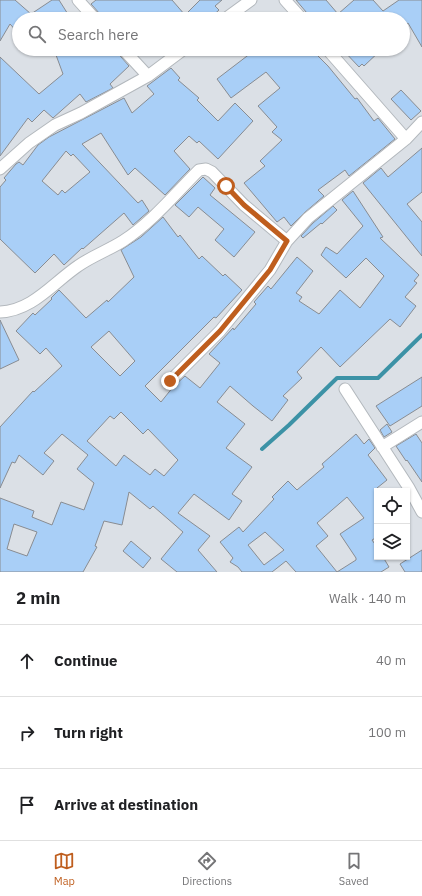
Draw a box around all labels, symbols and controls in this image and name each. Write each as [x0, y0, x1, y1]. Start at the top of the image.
search box [12, 12, 410, 56]
icon: search [26, 23, 48, 45]
text: Search here [58, 25, 138, 44]
route start [217, 177, 235, 195]
route end [161, 372, 179, 390]
map controls [374, 488, 410, 560]
button: locate [374, 488, 410, 524]
button: layers [374, 524, 410, 560]
text: 2 min [16, 587, 60, 609]
text: Walk · 140 m [329, 590, 406, 607]
icon: ahead [16, 650, 38, 672]
text: Continue [54, 651, 118, 670]
text: 40 m [376, 652, 406, 669]
icon: right [16, 722, 38, 744]
text: Turn right [54, 723, 123, 742]
text: 100 m [368, 724, 406, 741]
icon: arrive [16, 794, 38, 816]
text: Arrive at destination [54, 795, 198, 814]
tab: Map [53, 850, 75, 888]
tab: Directions [182, 850, 232, 888]
tab: Saved [339, 850, 369, 888]

